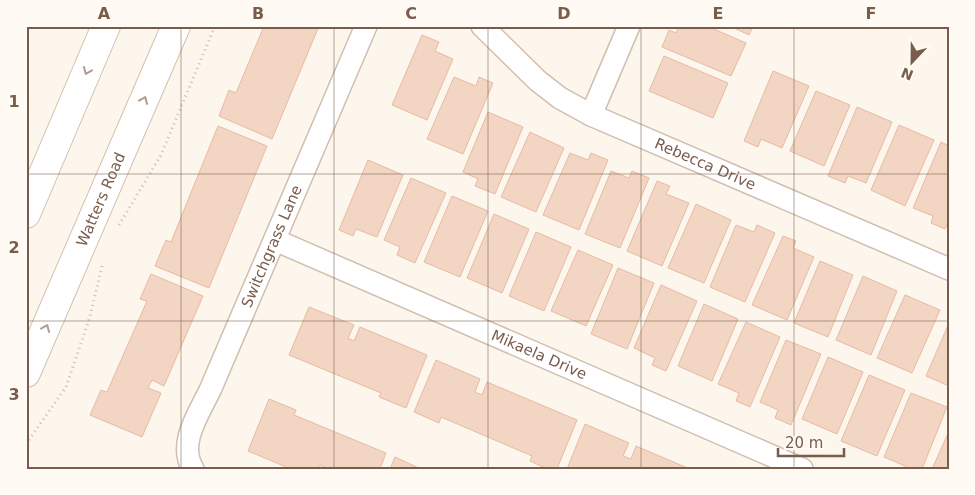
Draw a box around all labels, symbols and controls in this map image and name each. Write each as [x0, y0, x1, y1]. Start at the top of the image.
text: A [98, 4, 111, 23]
text: B [252, 4, 264, 23]
text: C [405, 4, 417, 23]
text: D [557, 4, 571, 23]
text: E [713, 4, 723, 23]
text: F [866, 4, 876, 23]
north arrow [888, 38, 938, 88]
text: N [899, 64, 916, 84]
one-way arrow [83, 66, 94, 75]
text: 1 [8, 92, 20, 111]
one-way arrow [138, 96, 149, 105]
street label: Rebecca Drive [652, 134, 759, 194]
street label: Watters Road [73, 150, 129, 249]
street label: Switchgrass Lane [238, 182, 306, 310]
text: 2 [8, 238, 20, 257]
one-way arrow [40, 325, 50, 333]
street label: Mikaela Drive [489, 326, 590, 383]
text: 3 [8, 385, 20, 404]
scale bar [778, 425, 844, 457]
text: 20 m [785, 434, 823, 452]

